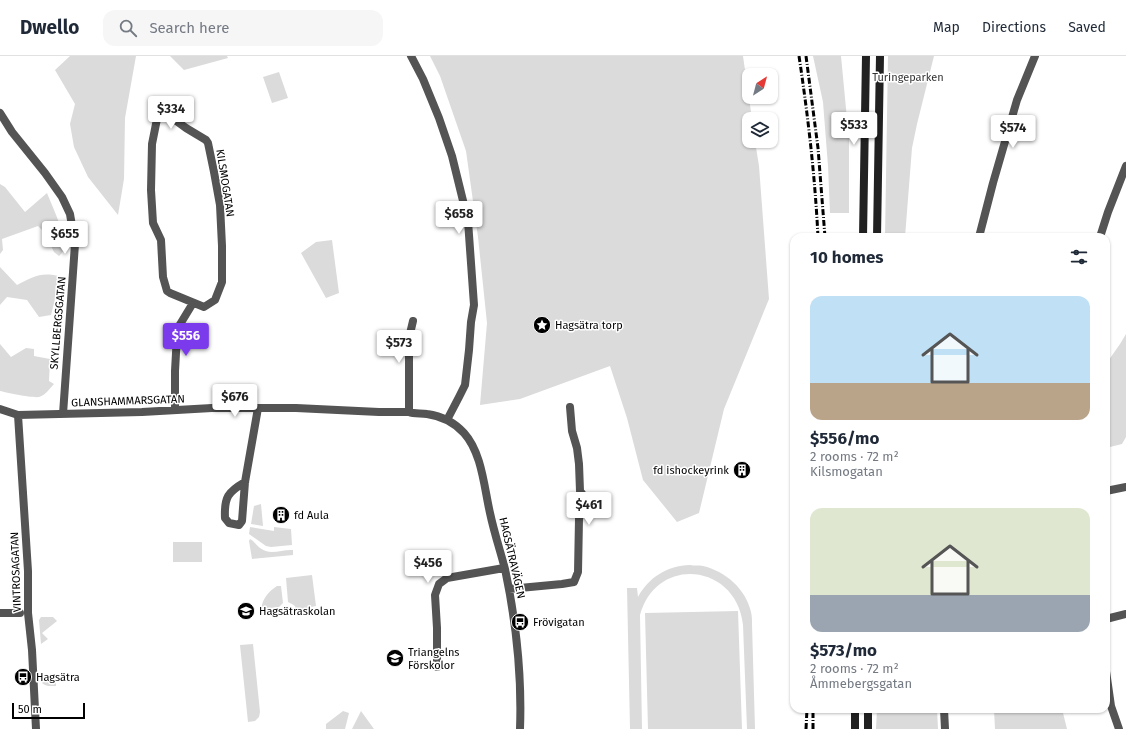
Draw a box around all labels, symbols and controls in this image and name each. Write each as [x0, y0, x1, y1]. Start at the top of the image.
search box [103, 10, 383, 46]
text: Dwello [20, 16, 79, 39]
icon: search [117, 17, 139, 39]
text: Search here [149, 19, 230, 37]
text: Map [933, 19, 960, 36]
text: Directions [982, 19, 1046, 36]
text: Saved [1068, 19, 1106, 36]
north arrow [742, 68, 778, 104]
map controls [742, 68, 778, 148]
park label: Turingeparken [872, 71, 944, 84]
pin: $334 [147, 96, 195, 130]
text: $334 [157, 101, 185, 116]
button: layers [742, 112, 778, 148]
pin: $533 [830, 112, 878, 146]
pin: $574 [989, 115, 1037, 149]
text: $533 [840, 117, 868, 132]
text: $574 [1000, 120, 1026, 135]
street label: KILSMOGATAN [213, 148, 237, 218]
pin: $658 [435, 201, 483, 235]
text: $658 [445, 206, 473, 221]
pin: $655 [41, 221, 89, 255]
text: $655 [51, 226, 79, 241]
icon: filters [1068, 246, 1090, 268]
text: 10 homes [810, 247, 884, 268]
street label: SKYLLBERGSGATAN [47, 276, 69, 370]
place icon: Hagsätra torp [532, 315, 552, 335]
place label: Hagsätra torp [555, 319, 623, 332]
icon: home [914, 322, 986, 394]
pin: $556 [162, 323, 210, 357]
text: $556 [172, 328, 200, 343]
pin: $573 [375, 330, 423, 364]
text: $573 [386, 335, 412, 350]
pin: $676 [211, 384, 259, 418]
text: $676 [221, 389, 249, 404]
street label: GLANSHAMMARSGATAN [71, 393, 185, 409]
text: $556/mo [810, 428, 879, 449]
text: 2 rooms · 72 m² [810, 449, 899, 464]
building icon: fd ishockeyrink [732, 460, 752, 480]
place label: fd ishockeyrink [653, 464, 729, 477]
text: Kilsmogatan [810, 464, 883, 479]
pin: $461 [565, 492, 613, 526]
text: $461 [575, 497, 603, 512]
building icon: fd Aula [271, 505, 291, 525]
place label: fd Aula [294, 509, 329, 522]
street label: HAGSÄTRAVÄGEN [496, 516, 529, 600]
street label: VINTROSAGATAN [8, 532, 24, 612]
icon: home [914, 534, 986, 606]
pin: $456 [404, 550, 452, 584]
text: $456 [414, 555, 442, 570]
school or university icon: Hagsätraskolan [236, 601, 256, 621]
place label: Hagsätraskolan [259, 605, 335, 618]
bus stop icon: Frövigatan [510, 612, 530, 632]
place label: Frövigatan [533, 616, 585, 629]
text: $573/mo [810, 640, 877, 661]
place label: Triangelns Förskolor [408, 646, 459, 672]
school or university icon: Triangelns Förskolor [385, 648, 405, 668]
text: 2 rooms · 72 m² [810, 661, 899, 676]
bus stop icon: Hagsätra [13, 667, 33, 687]
place label: Hagsätra [36, 671, 80, 684]
text: Åmmebergsgatan [810, 676, 912, 691]
scale bar [12, 701, 85, 720]
text: 50 m [18, 703, 42, 716]

